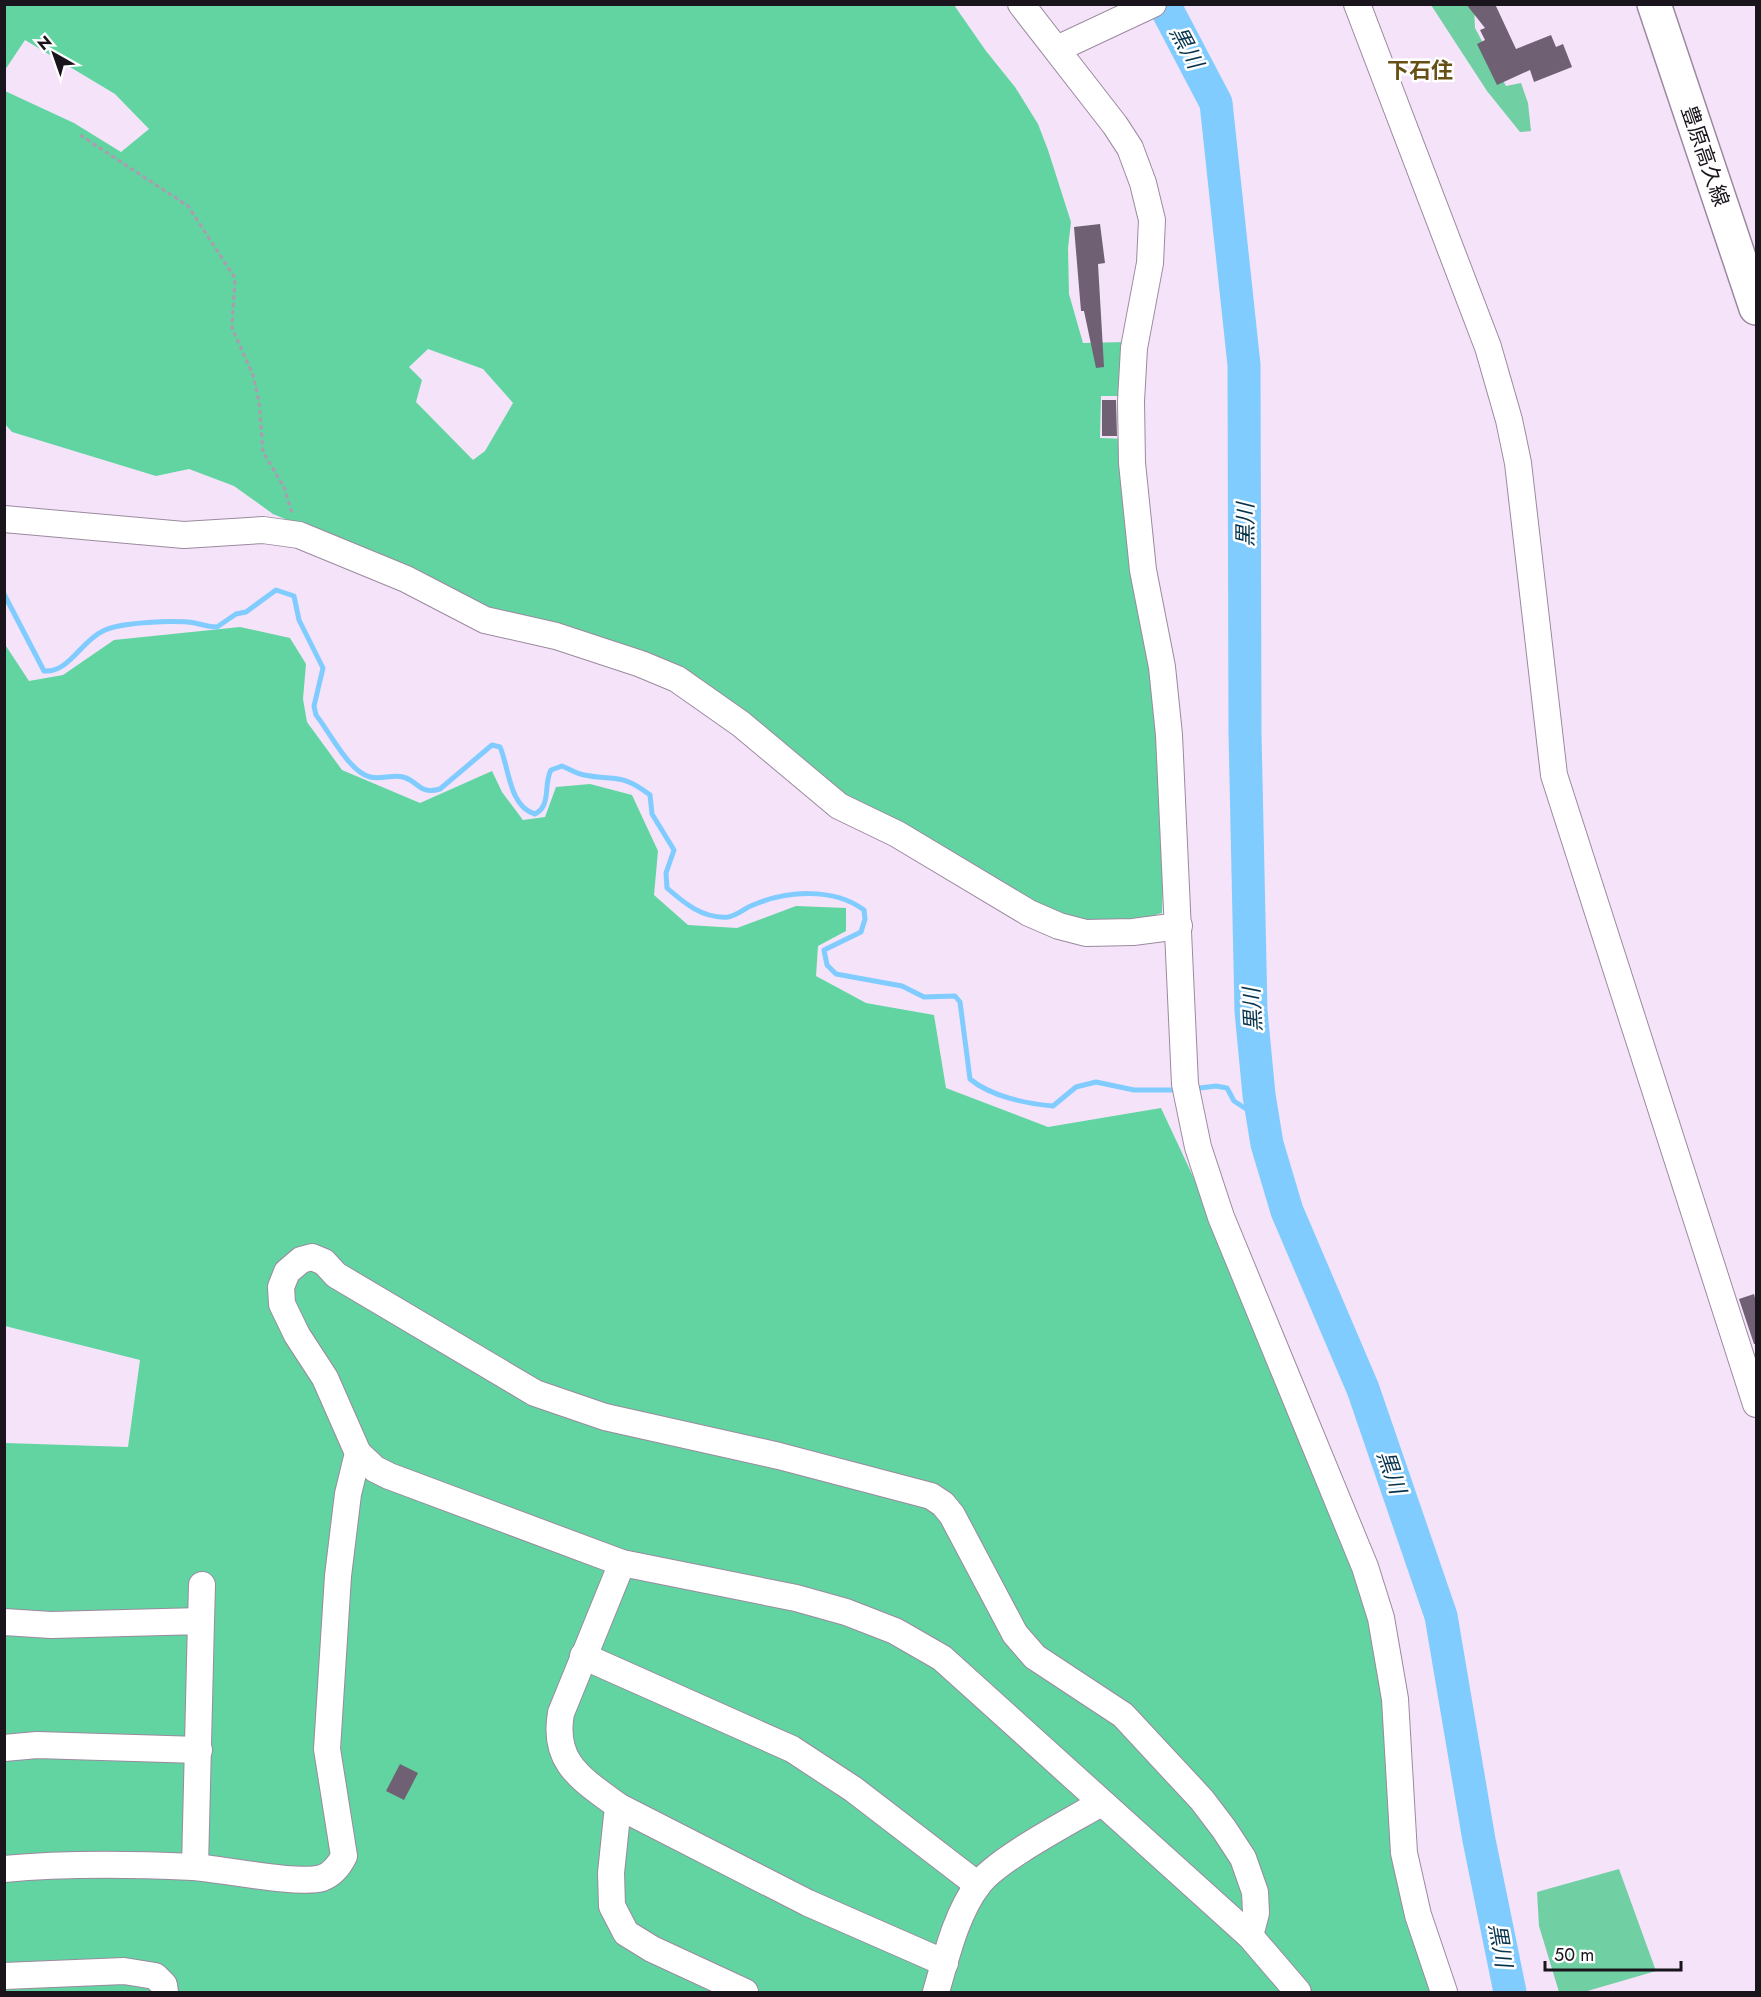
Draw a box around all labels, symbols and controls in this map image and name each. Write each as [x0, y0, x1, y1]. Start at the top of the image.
water label: 黒川 [1163, 20, 1212, 76]
north arrow [24, 24, 84, 84]
text: N [32, 30, 57, 56]
district label: 下石住 [1387, 54, 1453, 86]
street label: 豊原高久線 [1674, 101, 1736, 211]
water label: 黒川 [1229, 501, 1261, 547]
water label: 黒川 [1235, 985, 1269, 1033]
water label: 黒川 [1370, 1446, 1415, 1500]
water label: 黒川 [1481, 1921, 1521, 1971]
scale bar [1545, 1934, 1682, 1972]
text: 50 m [1554, 1942, 1594, 1968]

